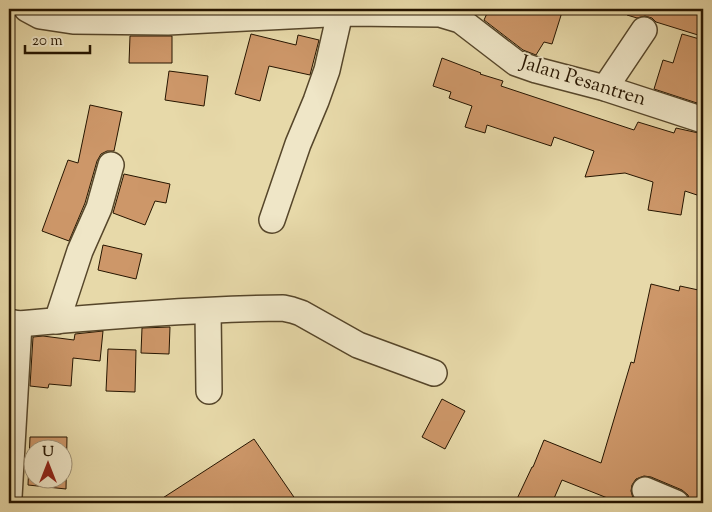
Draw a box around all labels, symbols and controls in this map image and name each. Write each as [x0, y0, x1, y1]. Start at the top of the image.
scale bar [25, 22, 90, 54]
text: 20 m [32, 31, 63, 52]
street label: Jalan Pesantren [516, 49, 649, 115]
north arrow [22, 440, 72, 490]
text: U [42, 443, 54, 463]

